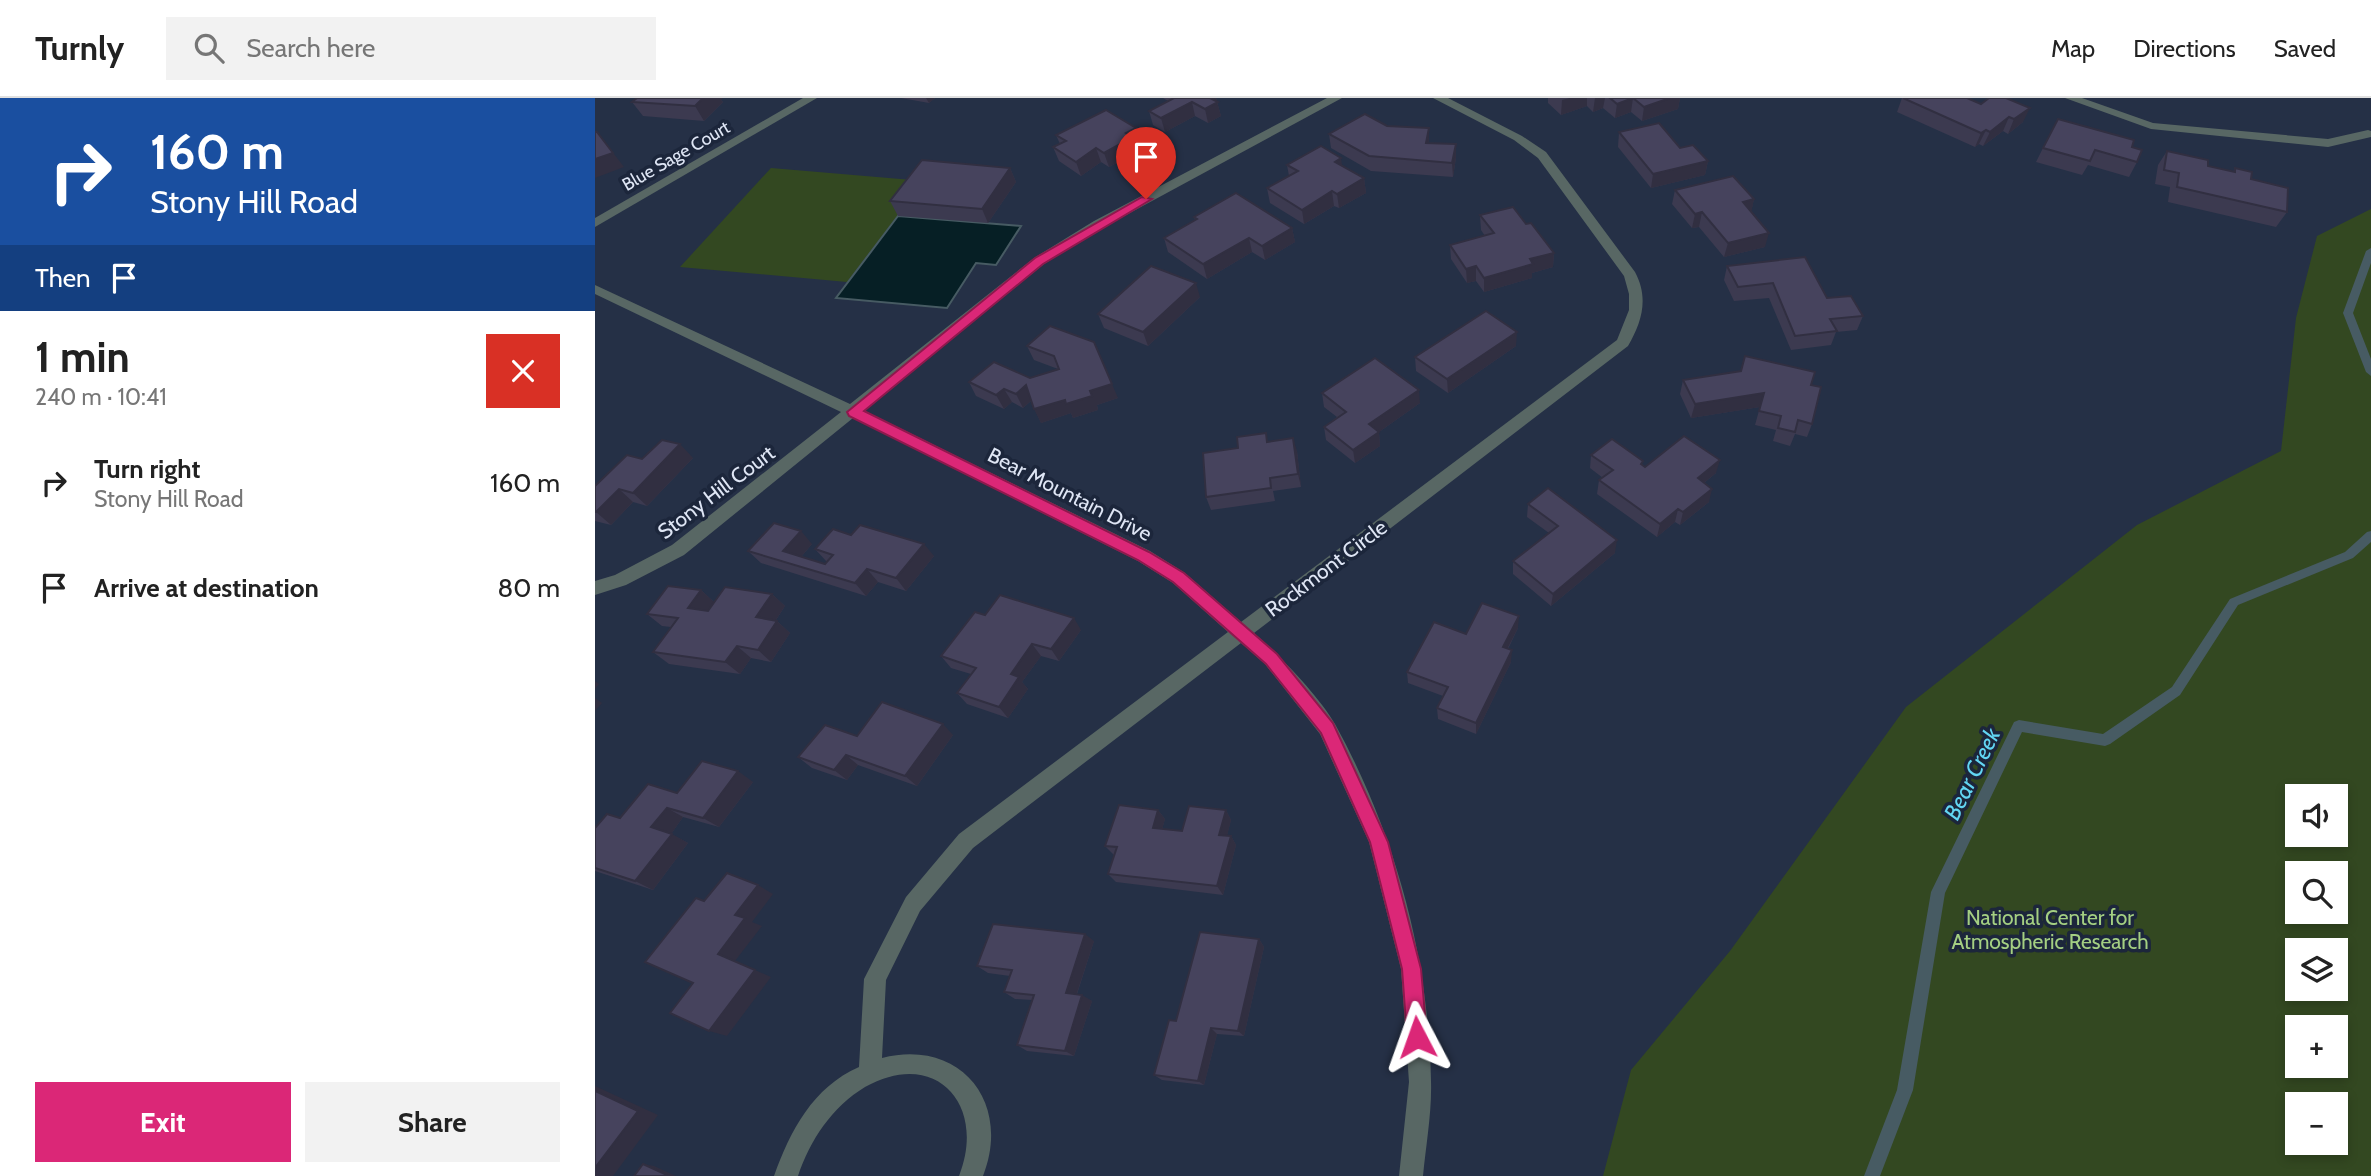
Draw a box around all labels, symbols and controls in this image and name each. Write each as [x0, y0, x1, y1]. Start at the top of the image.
search box [166, 17, 656, 80]
text: Turnly [35, 28, 124, 68]
icon: search [190, 29, 228, 67]
text: Search here [246, 32, 375, 64]
text: Map [2051, 34, 2095, 63]
text: Directions [2133, 34, 2236, 63]
text: Saved [2274, 34, 2336, 63]
street label: Blue Sage Court [618, 116, 734, 196]
text: 160 m [150, 122, 284, 181]
icon: right [35, 126, 126, 217]
pin [1116, 127, 1176, 199]
icon: arrive [1127, 138, 1165, 176]
text: Stony Hill Road [150, 182, 358, 221]
icon: arrive [105, 259, 143, 297]
text: Then [35, 262, 91, 294]
text: 1 min [35, 331, 130, 383]
button: close [486, 334, 560, 408]
text: 240 m · 10:41 [35, 383, 167, 411]
street label: Stony Hill Court [653, 440, 779, 544]
street label: Bear Mountain Drive [984, 442, 1156, 546]
text: Turn right [94, 453, 200, 485]
icon: right [35, 464, 73, 502]
text: 160 m [490, 467, 560, 499]
text: Stony Hill Road [94, 485, 244, 513]
street label: Rockmont Circle [1260, 514, 1392, 622]
icon: arrive [35, 569, 73, 607]
text: Arrive at destination [94, 572, 319, 604]
text: 80 m [497, 572, 560, 604]
water label: Bear Creek [1938, 723, 2007, 824]
map controls [2285, 784, 2348, 1155]
button: sound [2285, 784, 2348, 847]
button: search [2285, 861, 2348, 924]
park label: National Center for Atmospheric Research [1951, 905, 2149, 954]
button: layers [2285, 938, 2348, 1001]
position arrow [1380, 1000, 1454, 1074]
button: + [2285, 1015, 2348, 1078]
button: Exit [35, 1082, 291, 1162]
button: Share [305, 1082, 560, 1162]
button: − [2285, 1092, 2348, 1155]

